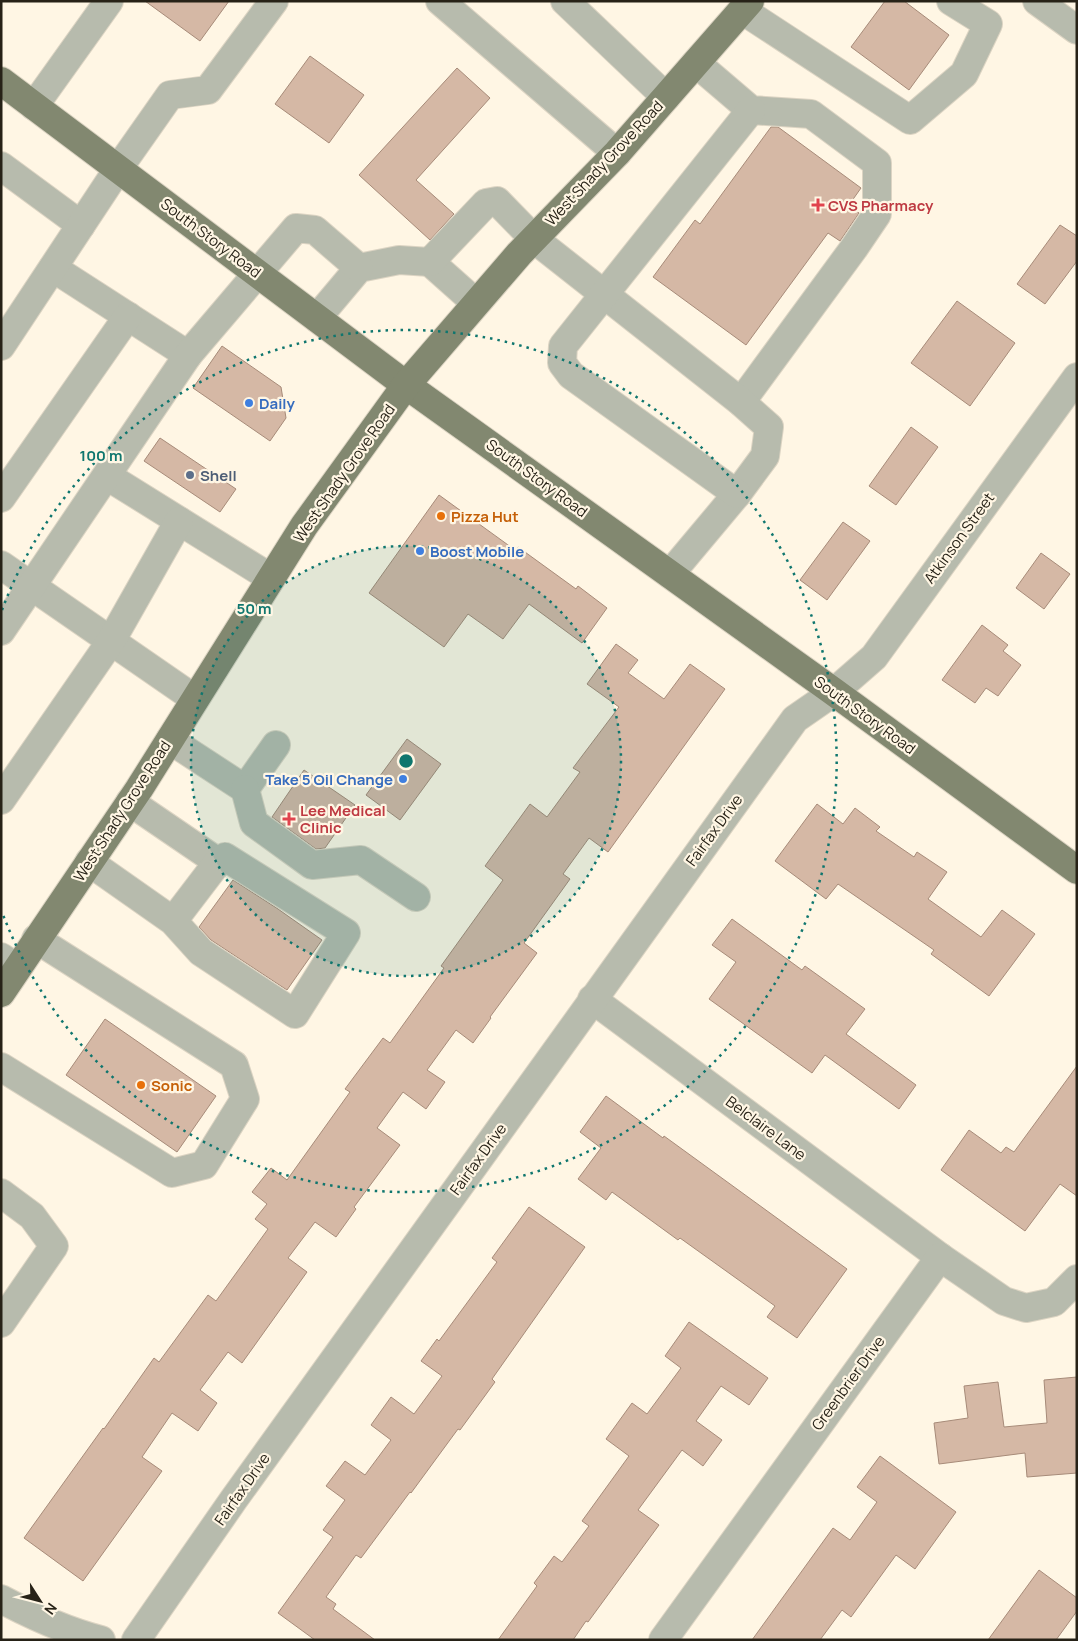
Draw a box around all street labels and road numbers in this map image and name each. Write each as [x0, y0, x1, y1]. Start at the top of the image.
street label: West Shady Grove Road [540, 96, 668, 230]
street label: South Story Road [157, 193, 265, 283]
street label: West Shady Grove Road [288, 400, 400, 546]
street label: South Story Road [482, 434, 592, 522]
street label: Atkinson Street [919, 488, 999, 588]
street label: South Story Road [810, 671, 920, 759]
street label: West Shady Grove Road [68, 736, 176, 886]
street label: Fairfax Drive [681, 790, 747, 870]
street label: Belclaire Lane [722, 1091, 811, 1165]
street label: Fairfax Drive [445, 1119, 511, 1199]
street label: Greenbrier Drive [807, 1331, 890, 1435]
street label: Fairfax Drive [209, 1448, 275, 1529]

